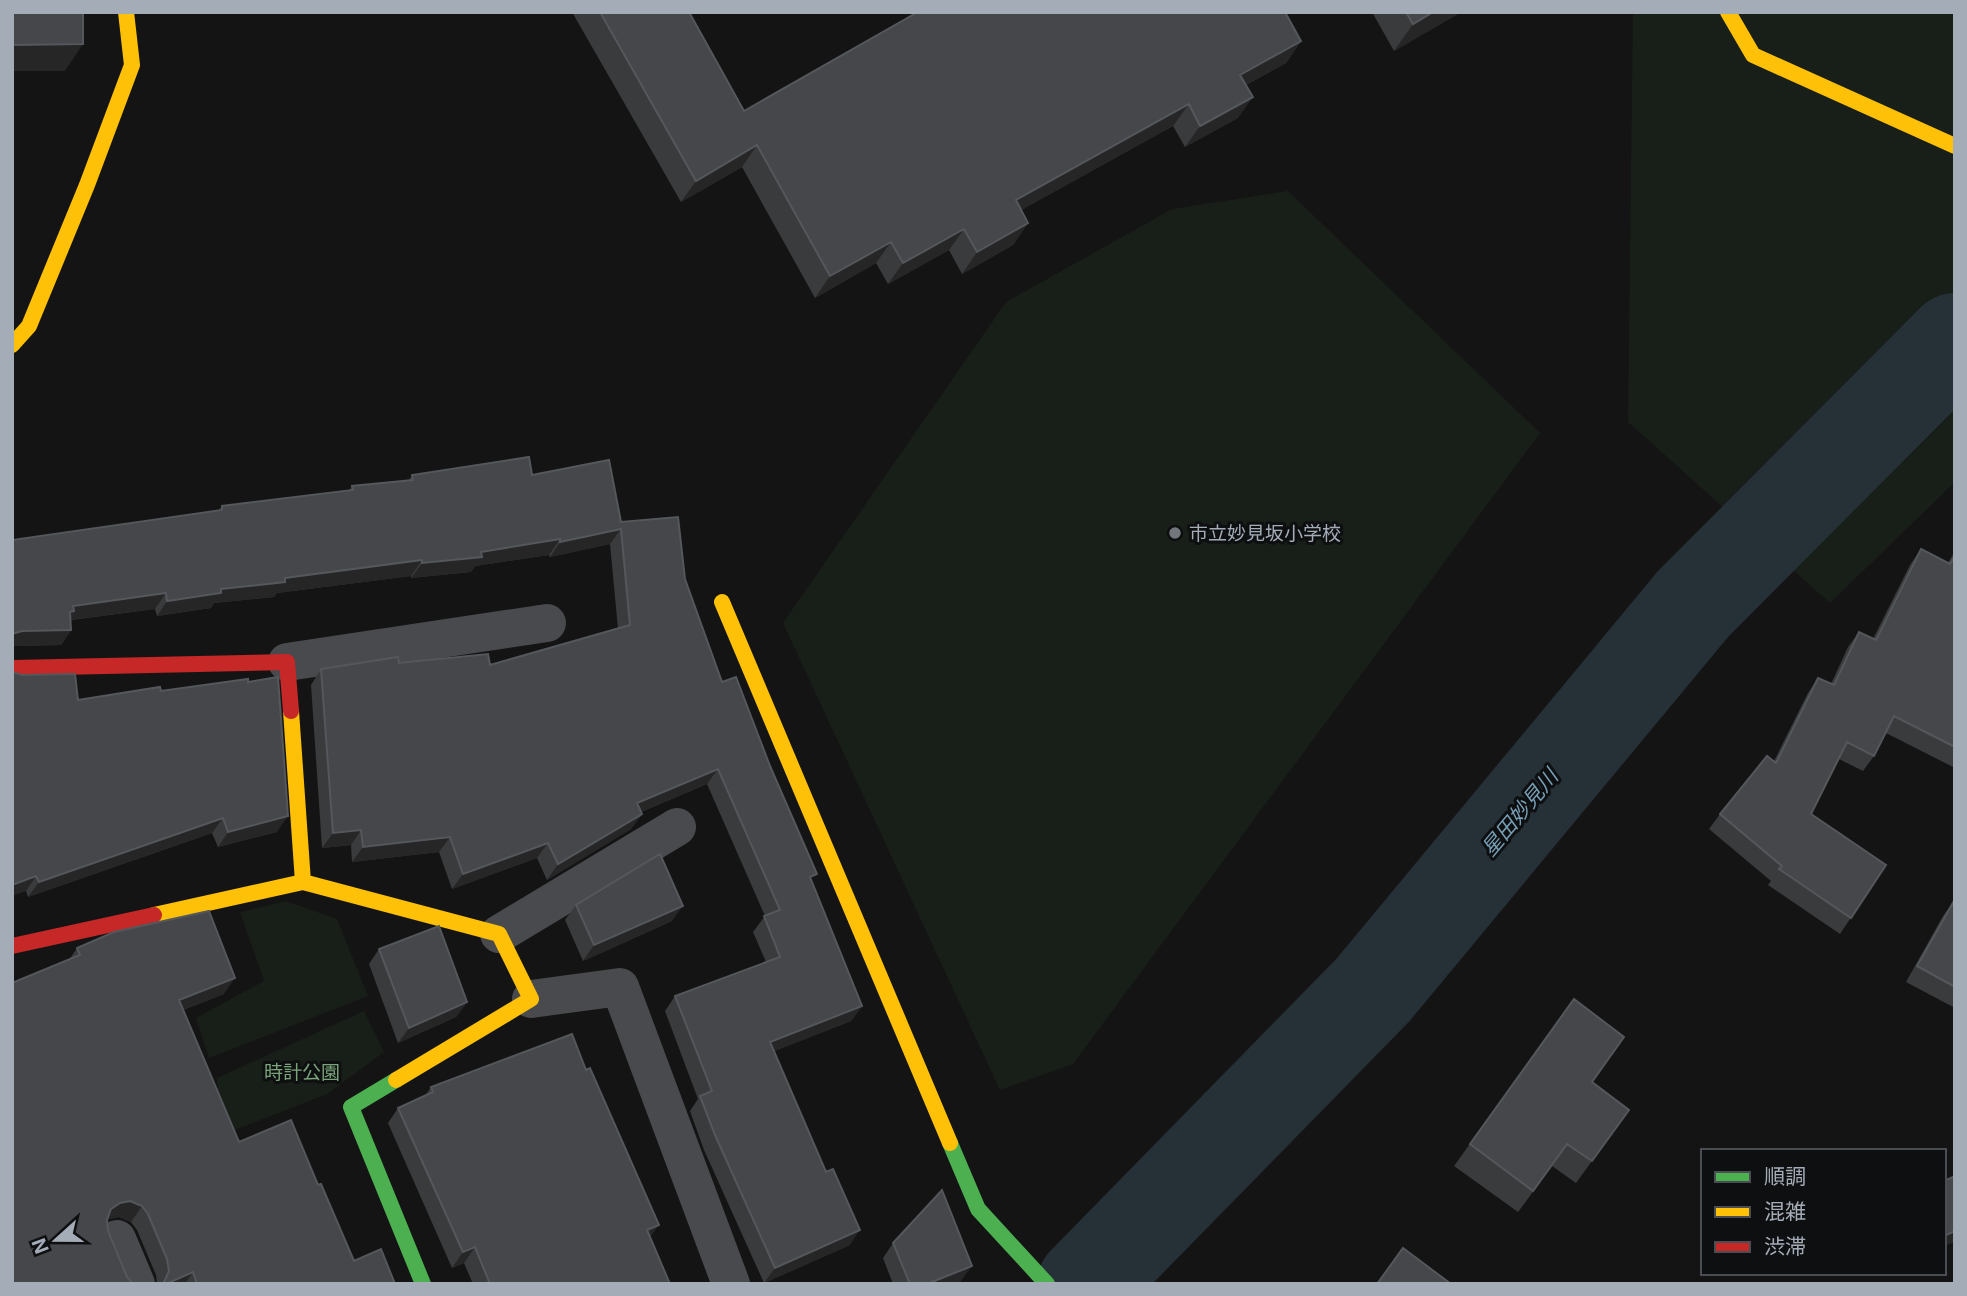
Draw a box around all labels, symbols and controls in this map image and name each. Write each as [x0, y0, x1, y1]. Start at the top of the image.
place label: 市立妙見坂小学校 [1189, 522, 1341, 545]
marker: 市立妙見坂小学校 [1167, 525, 1183, 541]
water label: 星田妙見川 [1476, 763, 1564, 861]
park label: 時計公園 [264, 1061, 340, 1084]
legend [1701, 1149, 1946, 1275]
text: 順調 [1764, 1164, 1806, 1189]
text: 混雑 [1764, 1199, 1806, 1224]
north arrow [21, 1205, 91, 1275]
text: 渋滞 [1764, 1234, 1806, 1259]
text: N [27, 1235, 54, 1257]

